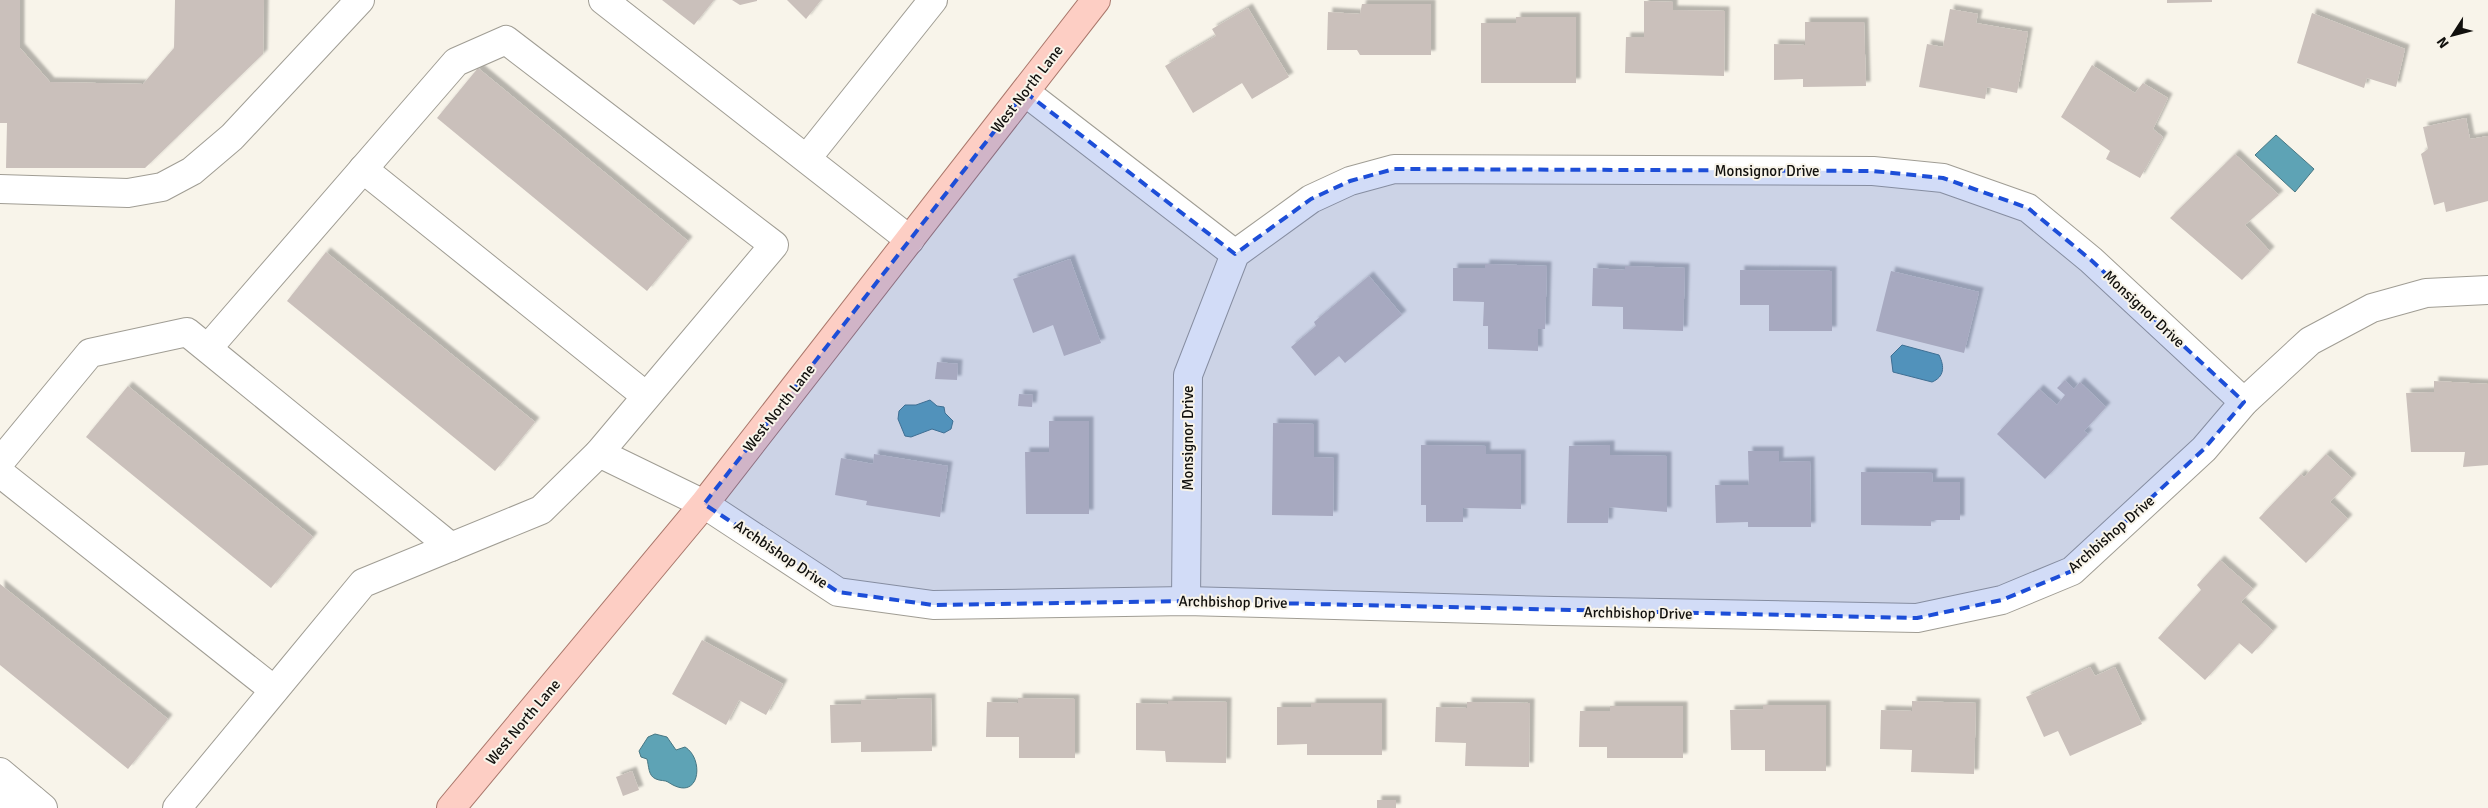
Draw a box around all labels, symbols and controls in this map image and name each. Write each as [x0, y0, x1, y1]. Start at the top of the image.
north arrow [2428, 10, 2478, 60]
text: N [2433, 33, 2453, 51]
street label: West North Lane [987, 42, 1067, 136]
street label: Monsignor Drive [1714, 162, 1820, 180]
street label: Monsignor Drive [2099, 267, 2189, 351]
street label: West North Lane [739, 361, 819, 455]
street label: Monsignor Drive [1179, 385, 1197, 491]
street label: Archbishop Drive [2064, 491, 2158, 577]
street label: Archbishop Drive [731, 516, 831, 592]
street label: Archbishop Drive [1178, 592, 1288, 612]
street label: Archbishop Drive [1583, 603, 1693, 623]
street label: West North Lane [482, 676, 564, 768]

